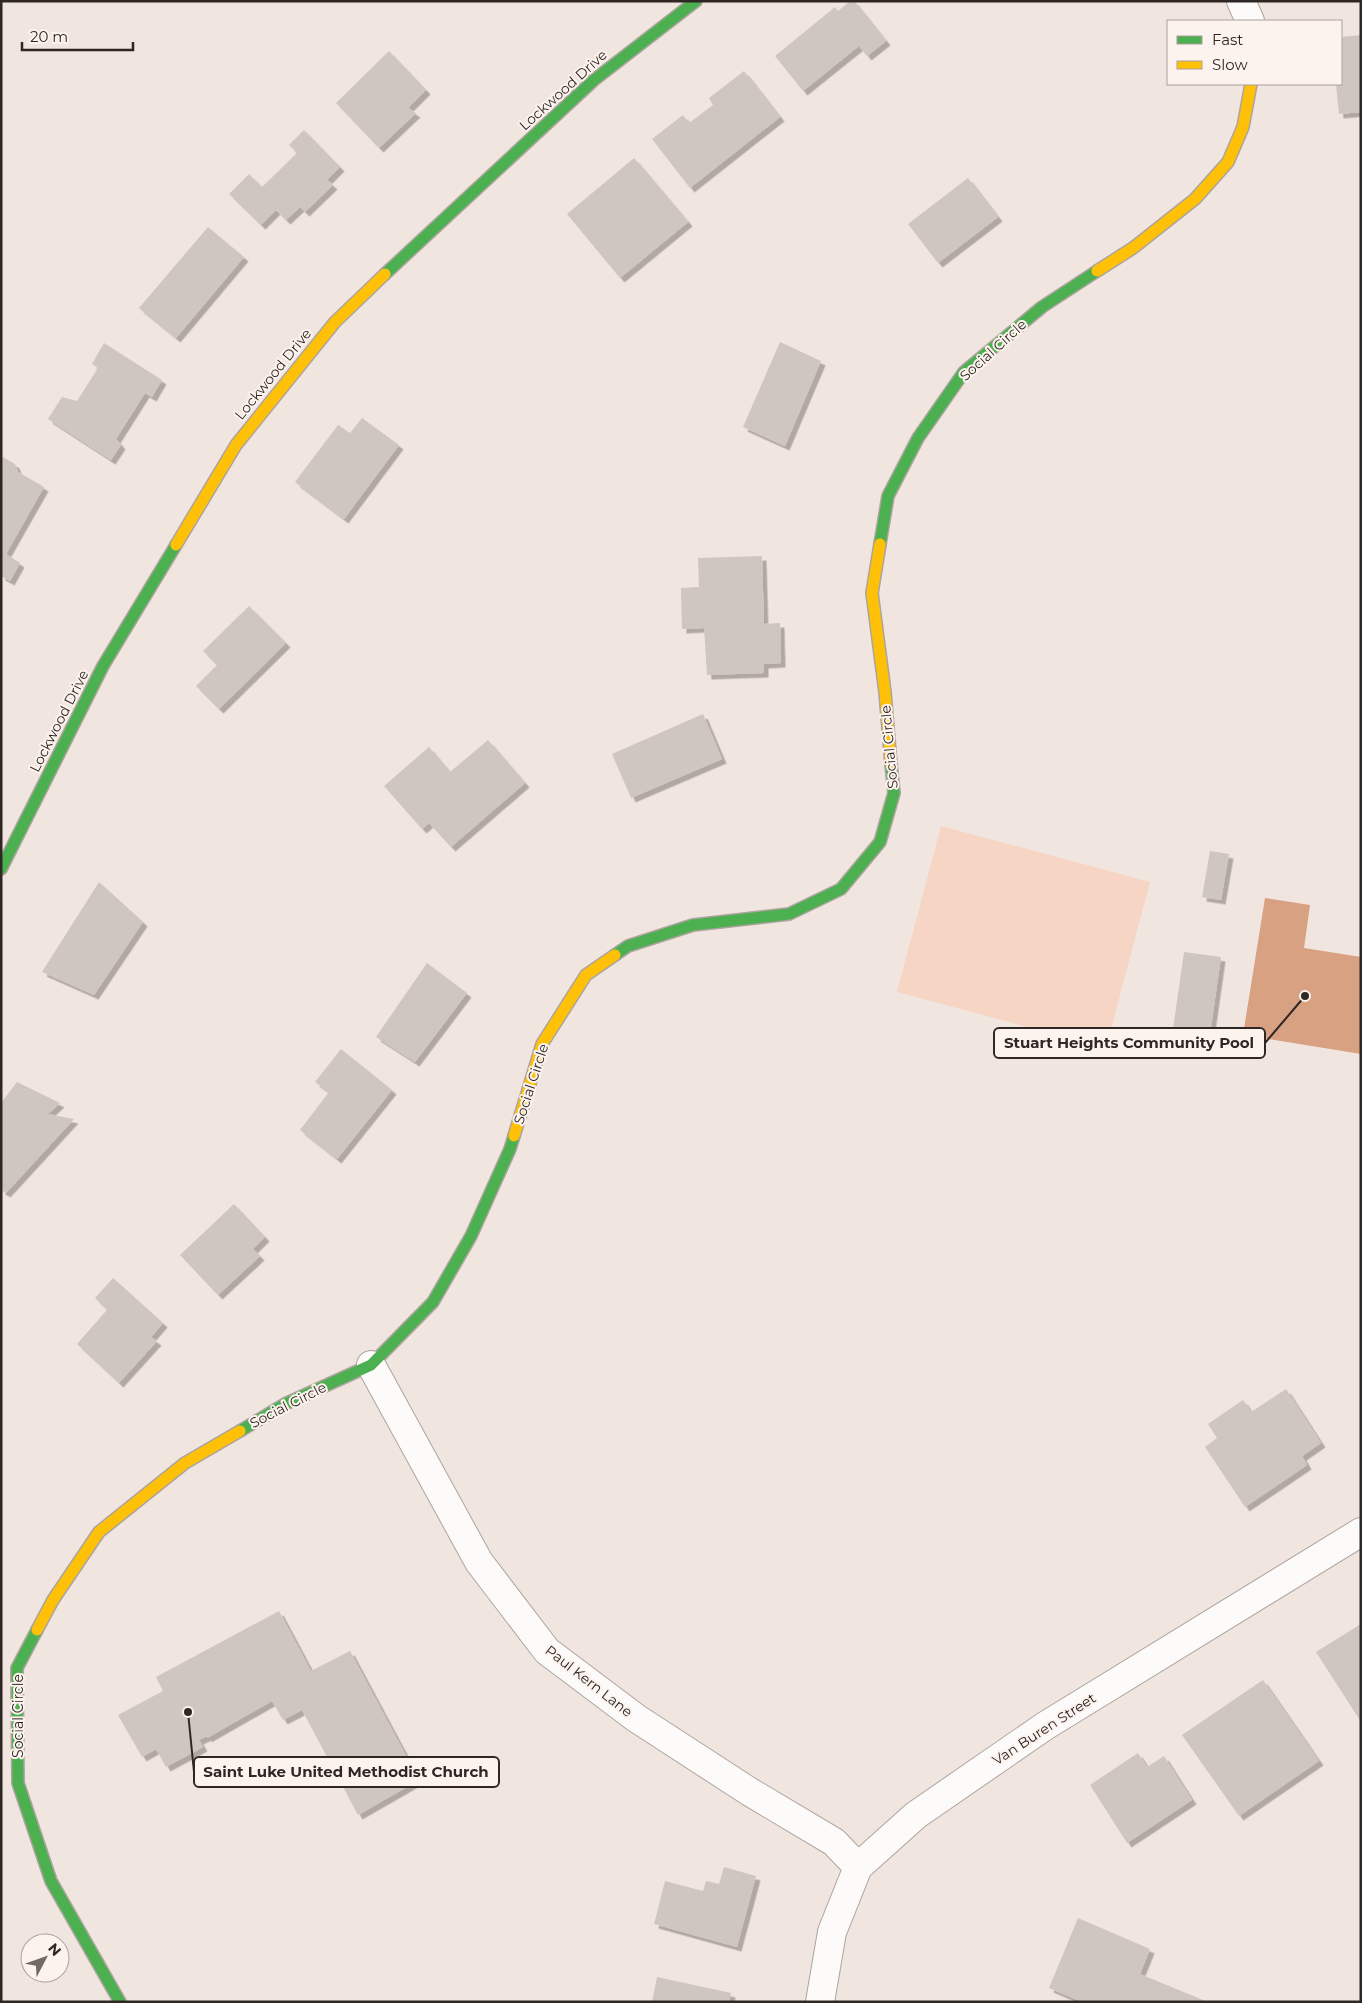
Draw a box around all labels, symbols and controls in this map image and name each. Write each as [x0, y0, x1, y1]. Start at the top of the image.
scale bar [22, 20, 134, 52]
legend [1167, 20, 1342, 85]
text: 20 m [30, 27, 68, 46]
text: Fast [1212, 30, 1243, 49]
street label: Lockwood Drive [515, 46, 611, 134]
text: Slow [1212, 55, 1248, 74]
street label: Social Circle [956, 315, 1030, 385]
street label: Lockwood Drive [231, 325, 315, 423]
street label: Lockwood Drive [26, 667, 92, 775]
street label: Social Circle [876, 704, 902, 790]
callout: Stuart Heights Community Pool [994, 1028, 1265, 1058]
text: Stuart Heights Community Pool [1004, 1033, 1254, 1052]
street label: Social Circle [510, 1041, 552, 1127]
street label: Social Circle [247, 1378, 329, 1432]
street label: Paul Kern Lane [542, 1641, 636, 1721]
street label: Social Circle [9, 1674, 27, 1758]
street label: Van Buren Street [989, 1689, 1099, 1769]
callout: Saint Luke United Methodist Church [194, 1757, 499, 1787]
text: Saint Luke United Methodist Church [203, 1762, 489, 1781]
north arrow [20, 1933, 70, 1983]
text: N [44, 1939, 65, 1960]

